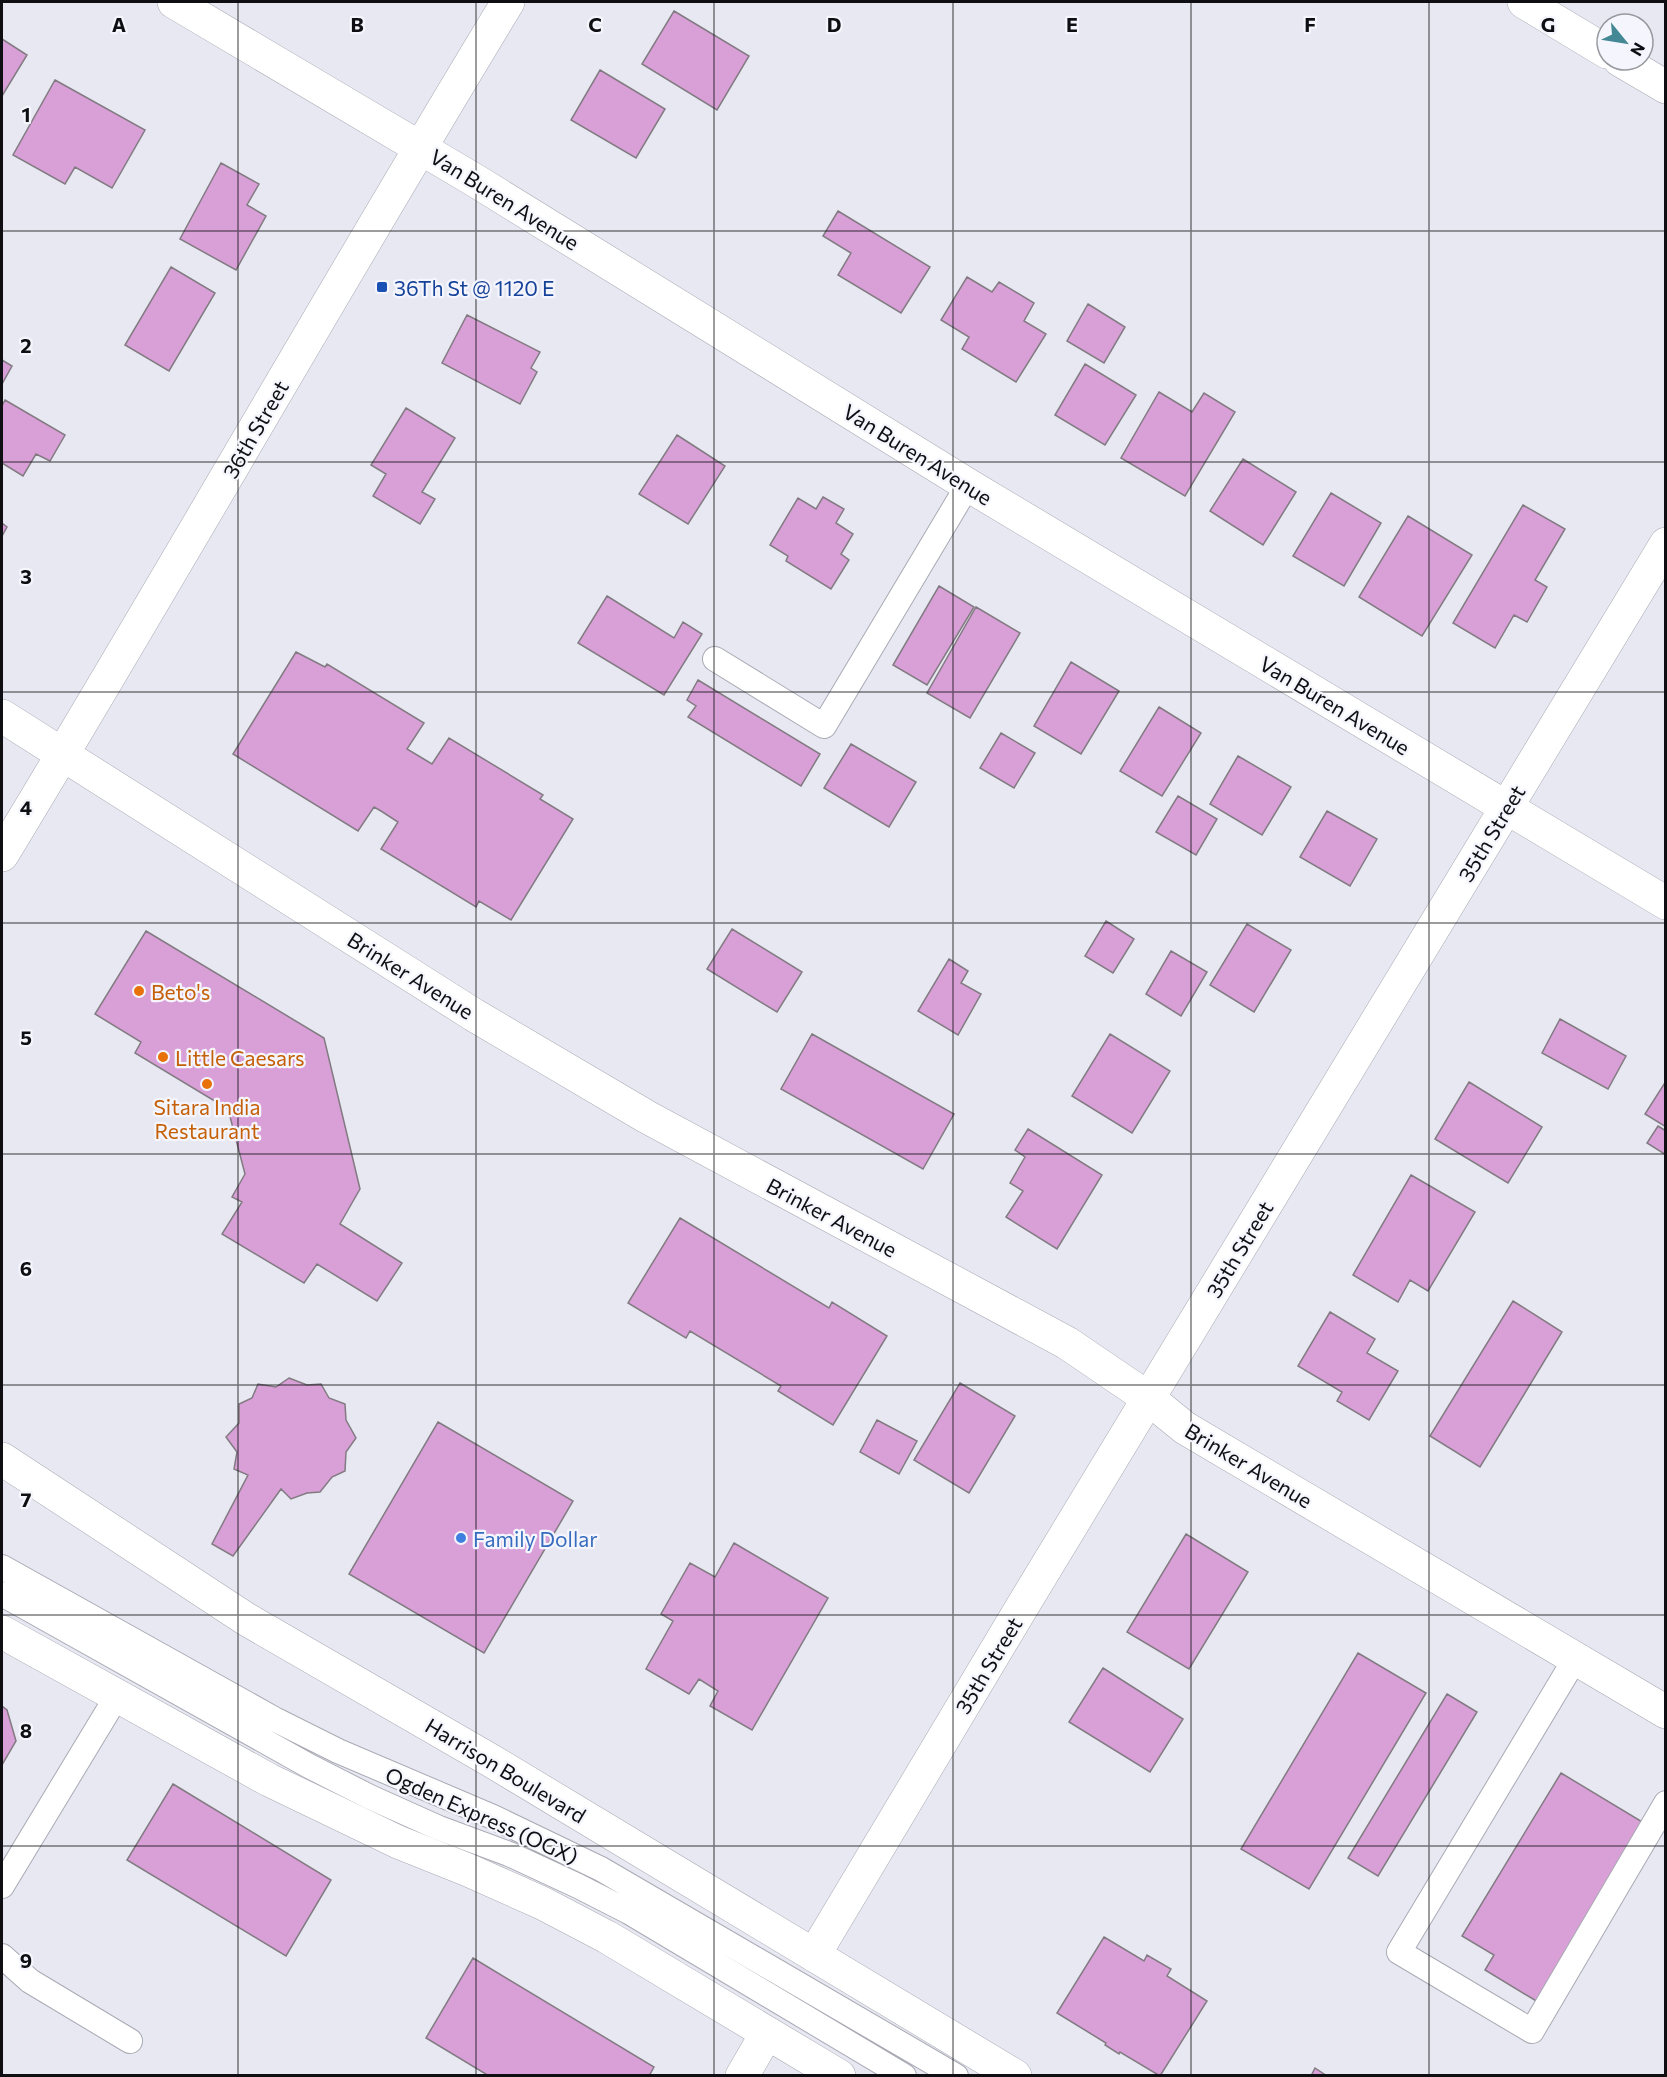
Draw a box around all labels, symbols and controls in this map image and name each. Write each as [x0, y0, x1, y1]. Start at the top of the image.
text: A [112, 12, 126, 36]
text: B [350, 12, 364, 36]
text: C [588, 12, 602, 36]
text: D [827, 12, 841, 36]
text: E [1066, 12, 1078, 36]
text: F [1304, 12, 1316, 36]
text: G [1541, 12, 1555, 36]
north arrow [1595, 12, 1655, 72]
text: N [1627, 40, 1650, 60]
text: 1 [21, 102, 31, 126]
street label: Van Buren Avenue [426, 143, 584, 255]
place label: 36Th St @ 1120 E [394, 275, 554, 300]
marker: 36Th St @ 1120 E [375, 280, 389, 294]
text: 2 [20, 333, 32, 357]
street label: 36th Street [217, 376, 293, 482]
street label: Van Buren Avenue [839, 398, 997, 510]
text: 3 [20, 564, 32, 588]
street label: Van Buren Avenue [1255, 650, 1415, 760]
street label: 35th Street [1452, 780, 1530, 886]
text: 4 [20, 795, 32, 819]
street label: Brinker Avenue [343, 926, 479, 1024]
place label: Beto's [151, 979, 210, 1004]
marker: Beto's [132, 984, 146, 998]
text: 5 [20, 1025, 32, 1049]
place label: Little Caesars [175, 1045, 305, 1070]
marker: Little Caesars [156, 1050, 170, 1064]
marker: Sitara India Restaurant [200, 1077, 214, 1091]
place label: Sitara India Restaurant [154, 1094, 260, 1143]
street label: Brinker Avenue [763, 1172, 901, 1262]
street label: 35th Street [1200, 1196, 1278, 1302]
text: 6 [20, 1256, 32, 1280]
street label: Brinker Avenue [1181, 1417, 1317, 1513]
text: 7 [21, 1487, 32, 1511]
place label: Family Dollar [473, 1526, 598, 1551]
marker: Family Dollar [454, 1531, 468, 1545]
street label: 35th Street [949, 1612, 1027, 1718]
street label: Harrison Boulevard [421, 1712, 591, 1828]
text: 8 [20, 1718, 32, 1742]
street label: Ogden Express (OGX) [382, 1761, 582, 1869]
text: 9 [20, 1948, 32, 1972]

